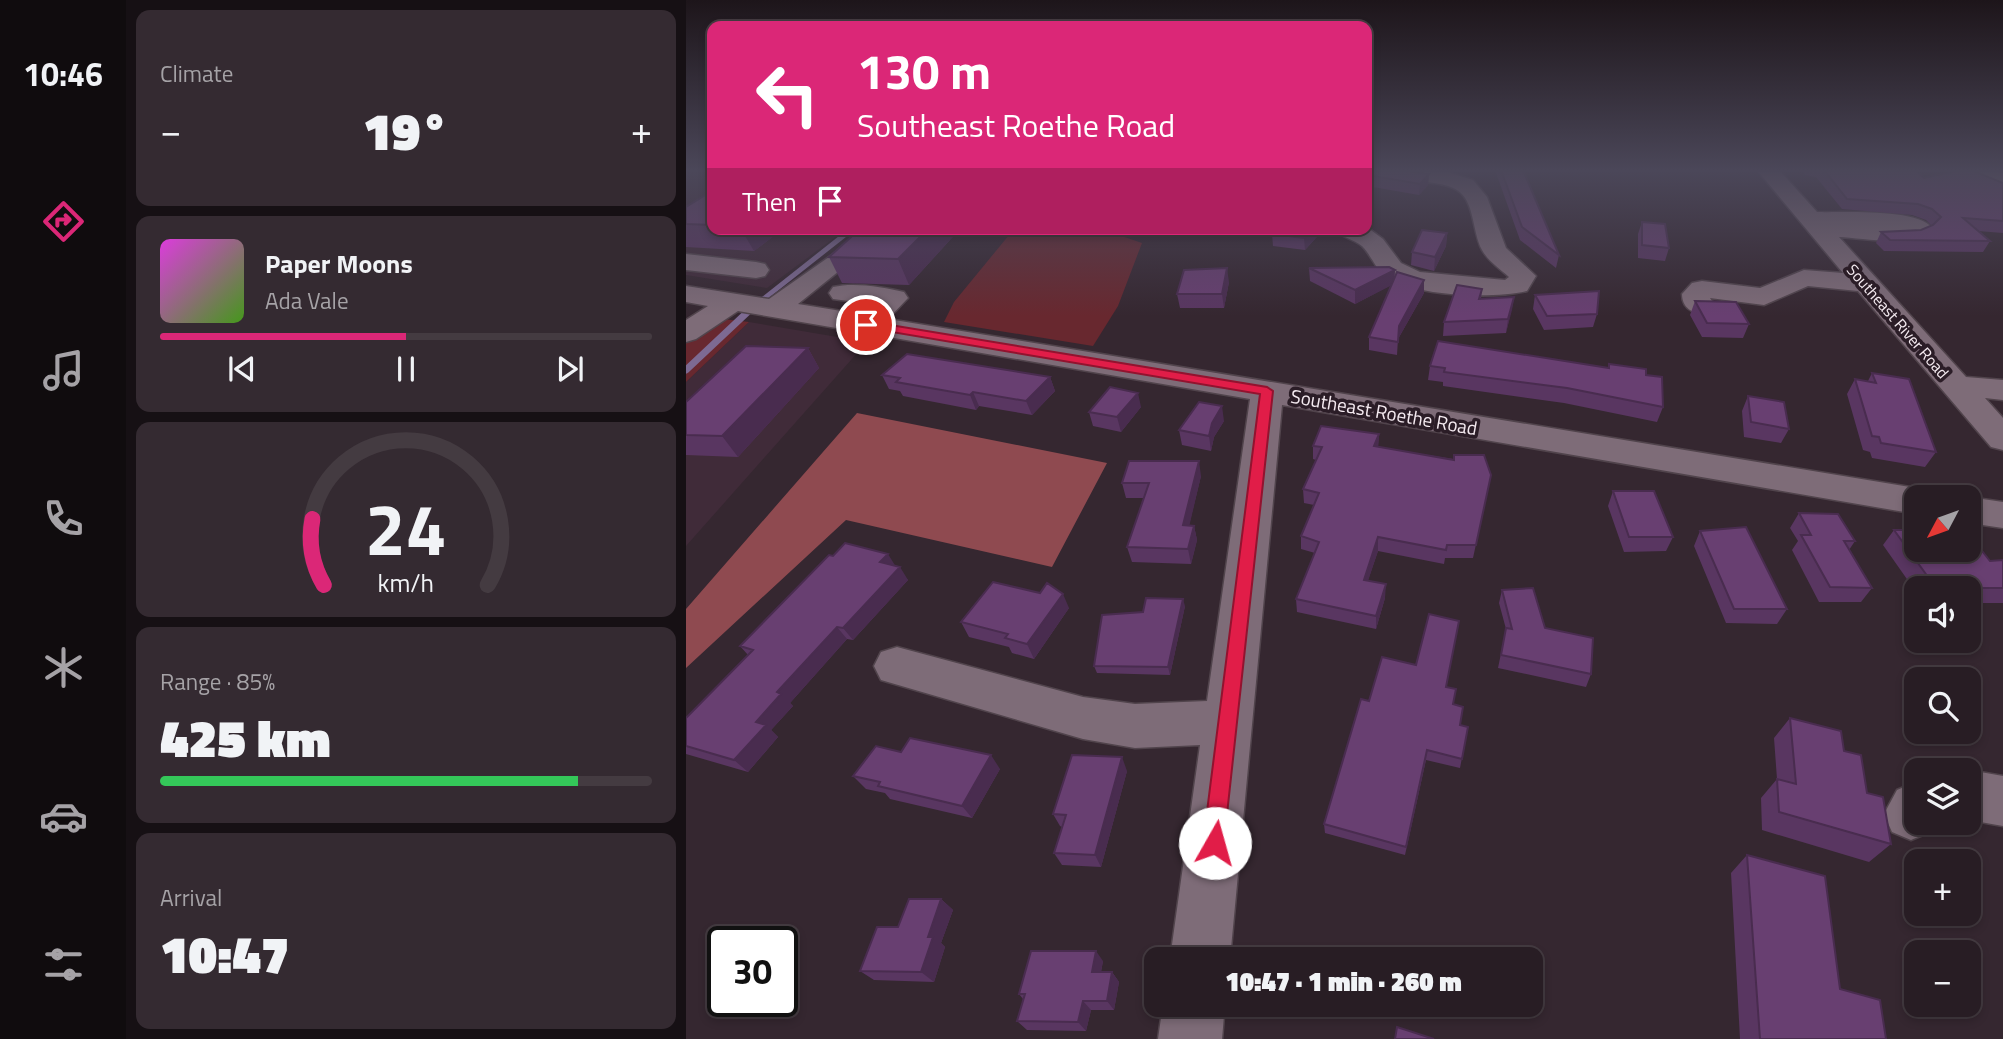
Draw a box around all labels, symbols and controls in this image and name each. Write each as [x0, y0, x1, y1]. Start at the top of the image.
text: 130 m [857, 33, 991, 108]
icon: left [742, 49, 833, 140]
text: 10:46 [23, 50, 103, 98]
text: Climate [160, 56, 233, 91]
text: 19° [363, 91, 449, 170]
text: − [160, 101, 181, 159]
text: + [631, 101, 652, 159]
text: Southeast Roethe Road [857, 101, 1175, 149]
text: Then [742, 182, 797, 221]
icon: arrive [811, 182, 849, 220]
icon: directions [39, 197, 88, 246]
text: Paper Moons [265, 244, 413, 283]
street label: Southeast River Road [1841, 258, 1955, 384]
text: Ada Vale [265, 283, 349, 318]
pin [836, 295, 896, 355]
icon: arrive [847, 306, 885, 344]
icon: music [39, 346, 88, 395]
icon: previous [223, 350, 261, 388]
icon: pause [387, 350, 425, 388]
icon: next [551, 350, 589, 388]
street label: Southeast Roethe Road [1289, 381, 1480, 442]
text: 24 [365, 474, 447, 584]
north arrow [1904, 485, 1981, 562]
map controls [1904, 485, 1981, 1017]
icon: phone [39, 494, 88, 543]
text: km/h [378, 564, 434, 602]
button: sound [1904, 576, 1981, 653]
icon: climate [39, 643, 88, 692]
text: Range · 85% [160, 664, 275, 699]
button: search [1904, 667, 1981, 744]
text: 425 km [160, 698, 331, 777]
button: layers [1904, 758, 1981, 835]
icon: car [39, 792, 88, 841]
position arrow [1178, 806, 1252, 880]
button: + [1904, 849, 1981, 926]
text: Arrival [160, 880, 222, 915]
text: 10:47 [160, 914, 289, 993]
speed limit sign: 30 [707, 926, 798, 1017]
icon: filters [39, 940, 88, 989]
button: − [1904, 940, 1981, 1017]
text: 10:47 · 1 min · 260 m [1225, 962, 1462, 1001]

